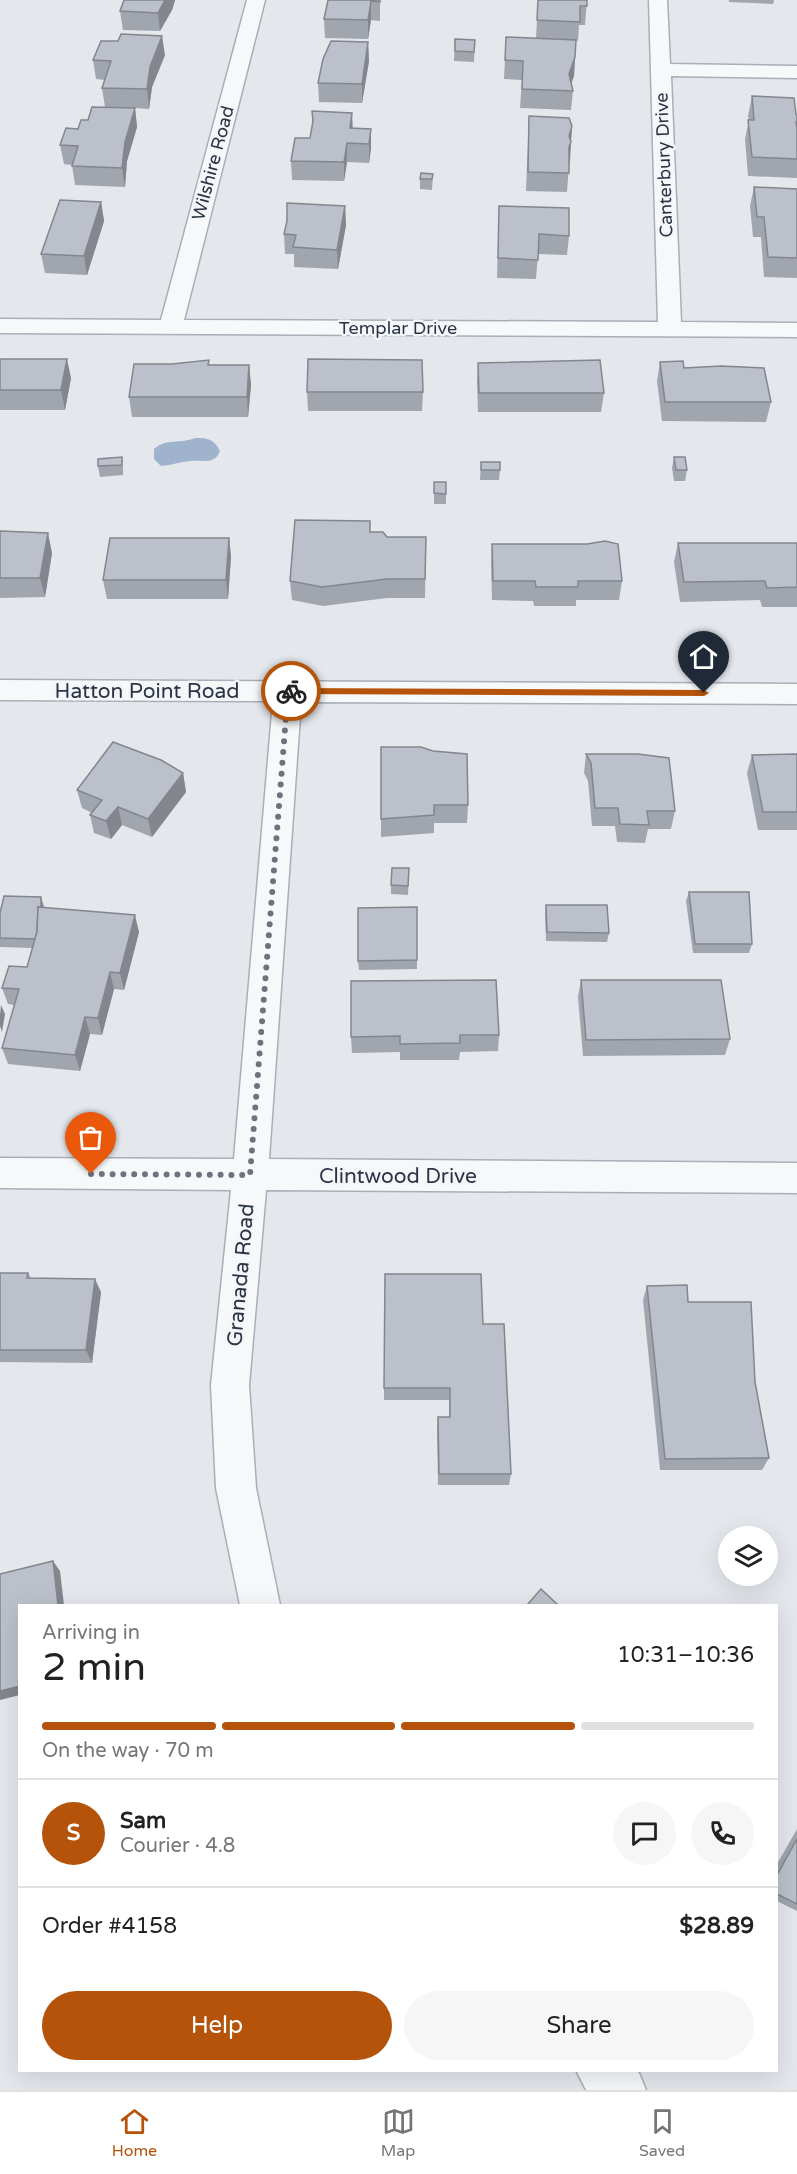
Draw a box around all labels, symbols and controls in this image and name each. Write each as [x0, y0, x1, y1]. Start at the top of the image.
street label: Canterbury Drive [650, 92, 678, 238]
street label: Wilshire Road [187, 103, 239, 223]
street label: Templar Drive [339, 317, 457, 339]
pin [678, 631, 729, 693]
icon: home [687, 640, 720, 673]
courier [261, 661, 321, 721]
icon: bike [275, 675, 308, 708]
street label: Hatton Point Road [55, 679, 239, 704]
pin [65, 1112, 116, 1174]
icon: bag [74, 1121, 107, 1154]
street label: Clintwood Drive [319, 1164, 477, 1189]
street label: Granada Road [222, 1202, 260, 1348]
map controls [718, 1526, 778, 1586]
button: layers [718, 1526, 778, 1586]
text: Arriving in [42, 1621, 140, 1645]
text: 10:31–10:36 [617, 1642, 754, 1668]
text: 2 min [42, 1644, 146, 1691]
text: On the way · 70 m [42, 1739, 214, 1763]
button: chat [613, 1802, 676, 1865]
button: phone [691, 1802, 754, 1865]
text: Sam [120, 1808, 166, 1834]
text: S [67, 1820, 80, 1846]
text: Courier · 4.8 [120, 1834, 235, 1858]
text: Order #4158 [42, 1913, 177, 1939]
text: $28.89 [680, 1913, 754, 1939]
button: Help [42, 1991, 392, 2060]
button: Share [404, 1991, 754, 2060]
tab: Home [112, 2105, 157, 2161]
tab: Map [381, 2105, 415, 2161]
tab: Saved [639, 2105, 685, 2161]

